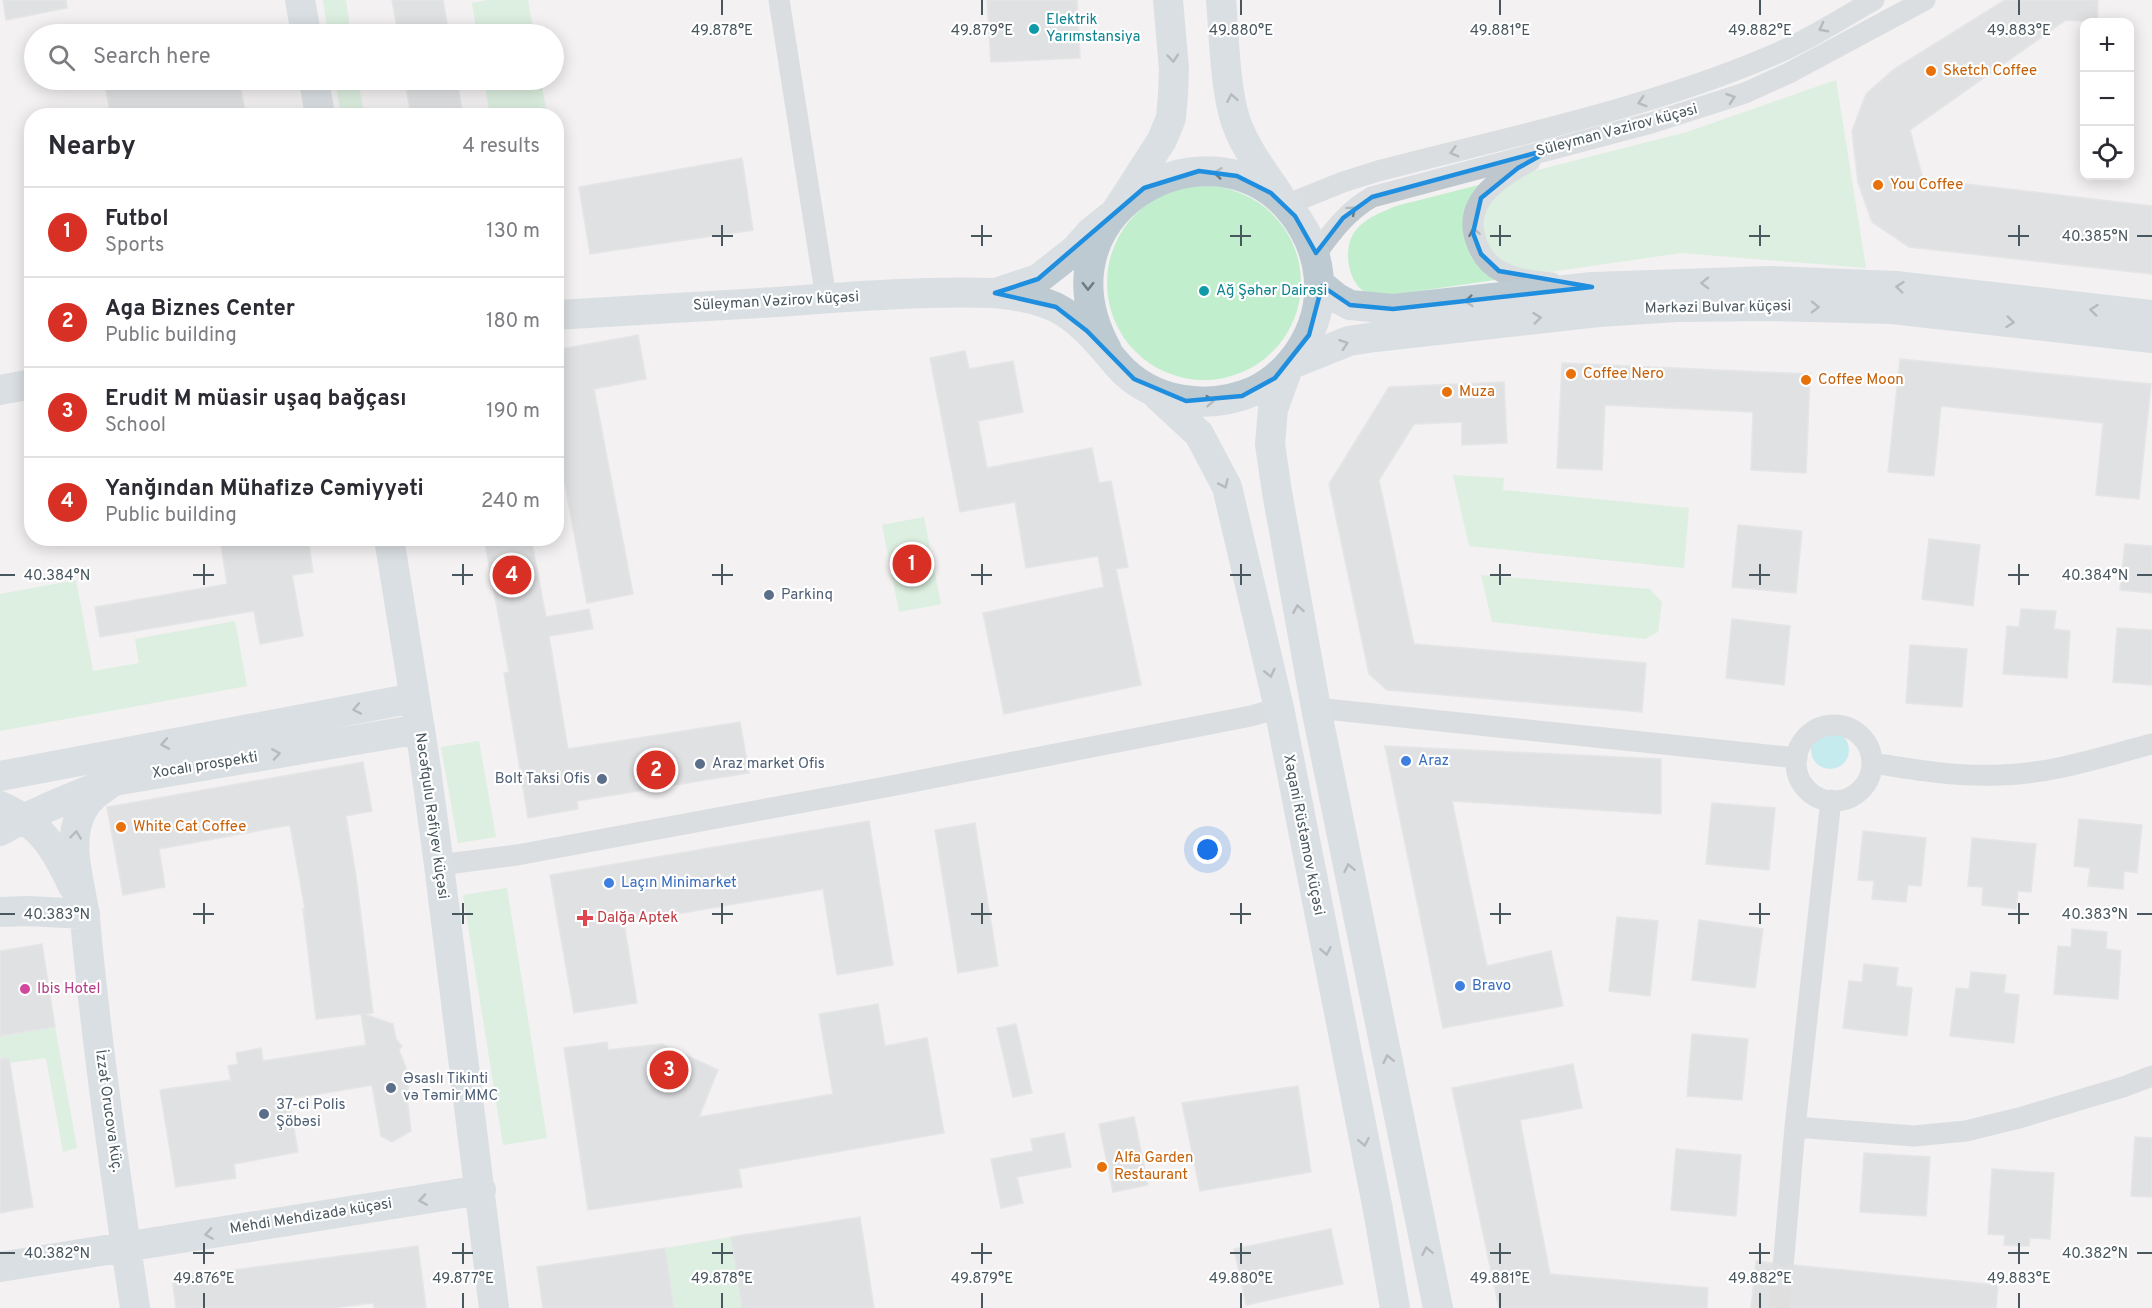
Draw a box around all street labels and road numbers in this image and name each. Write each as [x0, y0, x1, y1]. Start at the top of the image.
street label: Süleyman Vəzirov küçəsi [1534, 100, 1700, 162]
street label: Süleyman Vəzirov küçəsi [692, 288, 860, 316]
street label: Mərkəzi Bulvar küçəsi [1645, 297, 1791, 319]
street label: Nəcəfqulu Rəfiyev küçəsi [410, 732, 452, 900]
street label: Xocalı prospekti [151, 748, 259, 784]
street label: Xəqani Rüstəmov küçəsi [1278, 753, 1328, 917]
street label: İzzət Orucova küç. [90, 1048, 127, 1174]
street label: Mehdi Mehdizadə küçəsi [229, 1195, 393, 1239]

